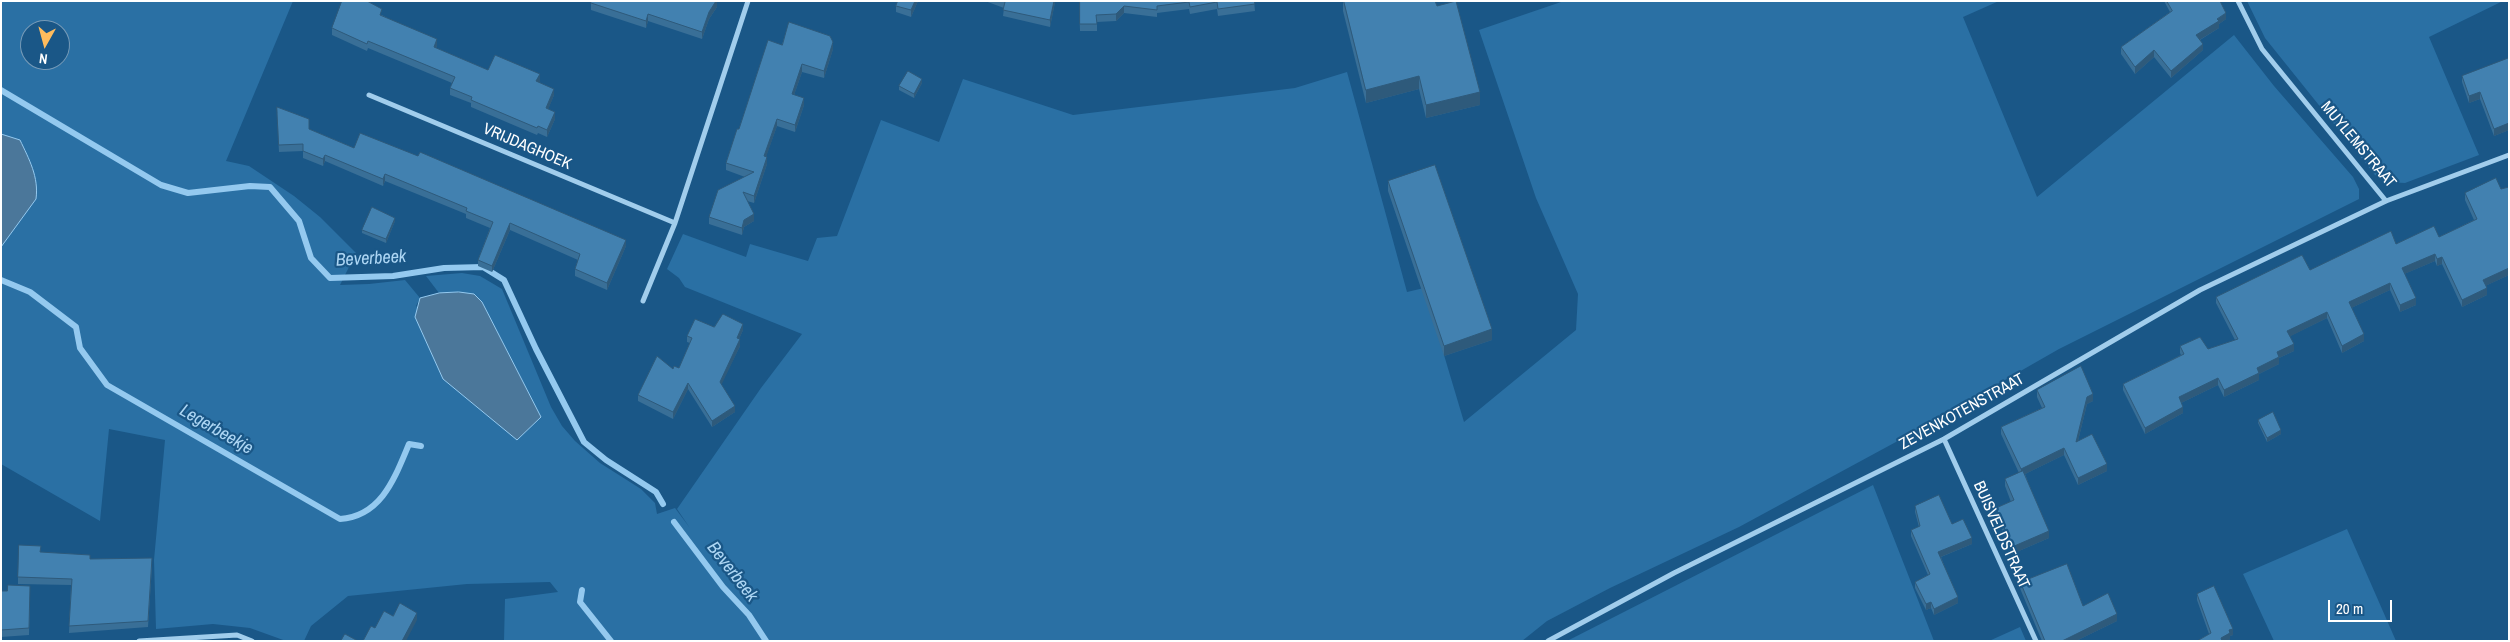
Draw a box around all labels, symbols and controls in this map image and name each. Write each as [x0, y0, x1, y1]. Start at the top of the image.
north arrow [20, 20, 70, 70]
text: N [38, 49, 49, 68]
street label: MUYLEMSTRAAT [2316, 98, 2400, 192]
street label: VRIJDAGHOEK [480, 120, 574, 174]
water label: Beverbeek [335, 246, 407, 272]
street label: ZEVENKOTENSTRAAT [1896, 370, 2028, 454]
water label: Legerbeekje [175, 400, 257, 460]
street label: BUISVELDSTRAAT [1969, 478, 2033, 592]
water label: Beverbeek [702, 538, 762, 606]
scale bar [2330, 590, 2394, 622]
text: 20 m [2336, 598, 2363, 619]

